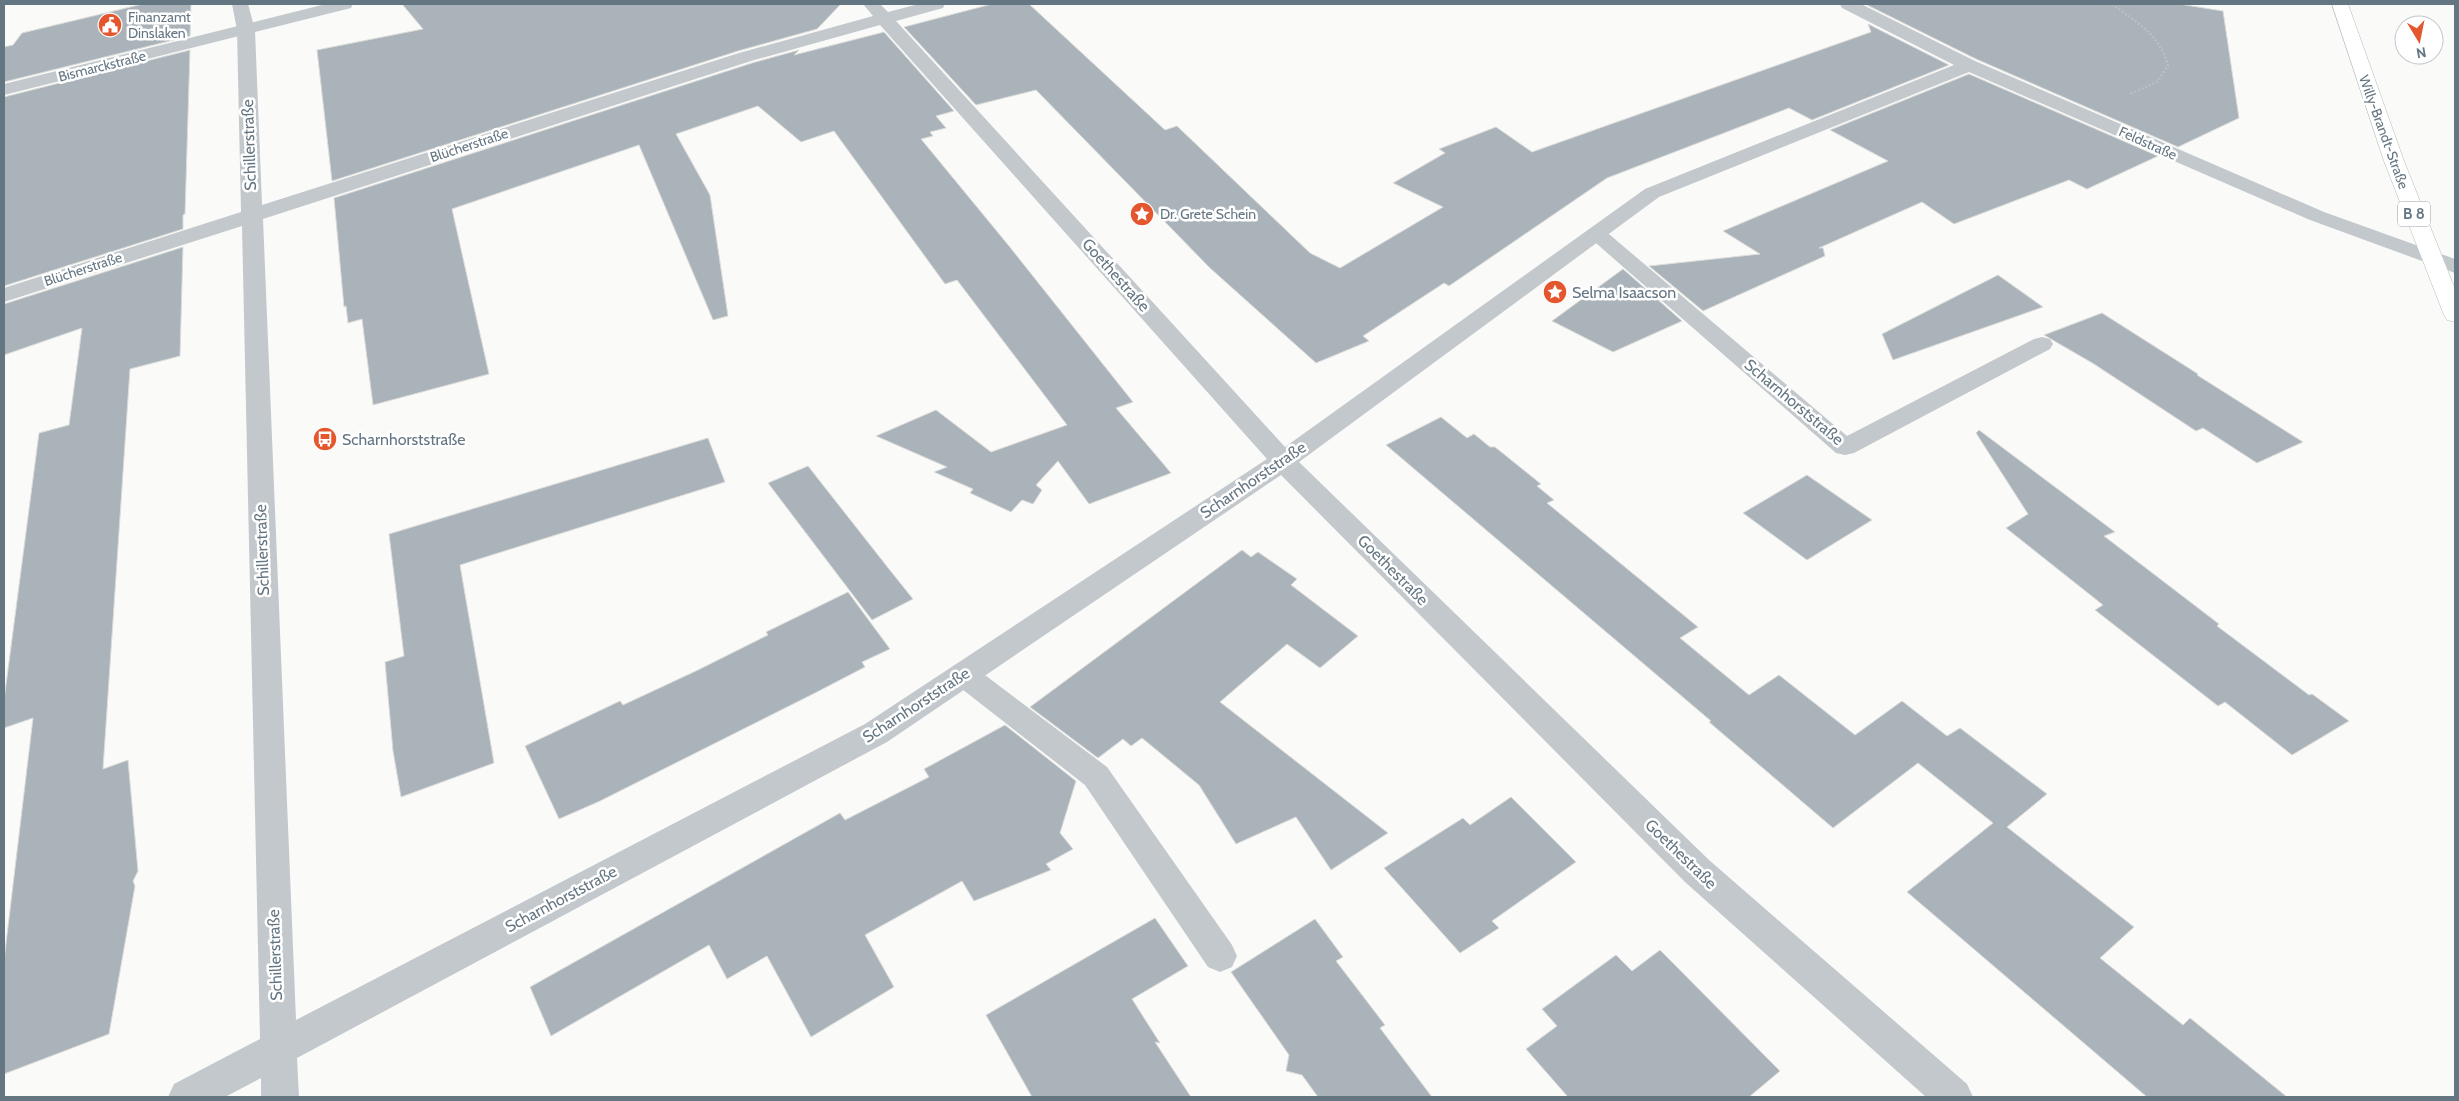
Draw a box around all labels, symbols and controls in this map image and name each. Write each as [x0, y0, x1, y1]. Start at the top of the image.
place label: Finanzamt Dinslaken [128, 8, 191, 42]
public building icon: Finanzamt Dinslaken [97, 12, 123, 38]
north arrow [2394, 15, 2444, 65]
text: N [2415, 43, 2428, 63]
street label: Bismarckstraße [56, 46, 148, 86]
street label: Willy-Brandt-Straße [2355, 73, 2413, 191]
street label: Schillerstraße [238, 99, 260, 191]
street label: Feldstraße [2116, 122, 2180, 164]
street label: Blücherstraße [428, 124, 510, 166]
place icon: Dr. Grete Schein [1129, 201, 1155, 227]
road number: B 8 [2398, 202, 2430, 226]
place label: Dr. Grete Schein [1160, 205, 1256, 223]
street label: Goethestraße [1078, 234, 1154, 316]
street label: Blücherstraße [42, 248, 124, 290]
place icon: Selma Isaacson [1542, 279, 1568, 305]
place label: Selma Isaacson [1572, 283, 1676, 302]
street label: Scharnhorststraße [1741, 355, 1847, 449]
bus stop icon: Scharnhorststraße [312, 426, 338, 452]
place label: Scharnhorststraße [342, 430, 466, 449]
street label: Scharnhorststraße [1196, 438, 1310, 522]
street label: Schillerstraße [251, 504, 273, 596]
street label: Goethestraße [1354, 531, 1432, 609]
street label: Scharnhorststraße [859, 663, 973, 747]
street label: Goethestraße [1641, 815, 1721, 893]
street label: Scharnhorststraße [502, 862, 620, 936]
street label: Schillerstraße [264, 909, 286, 1001]

